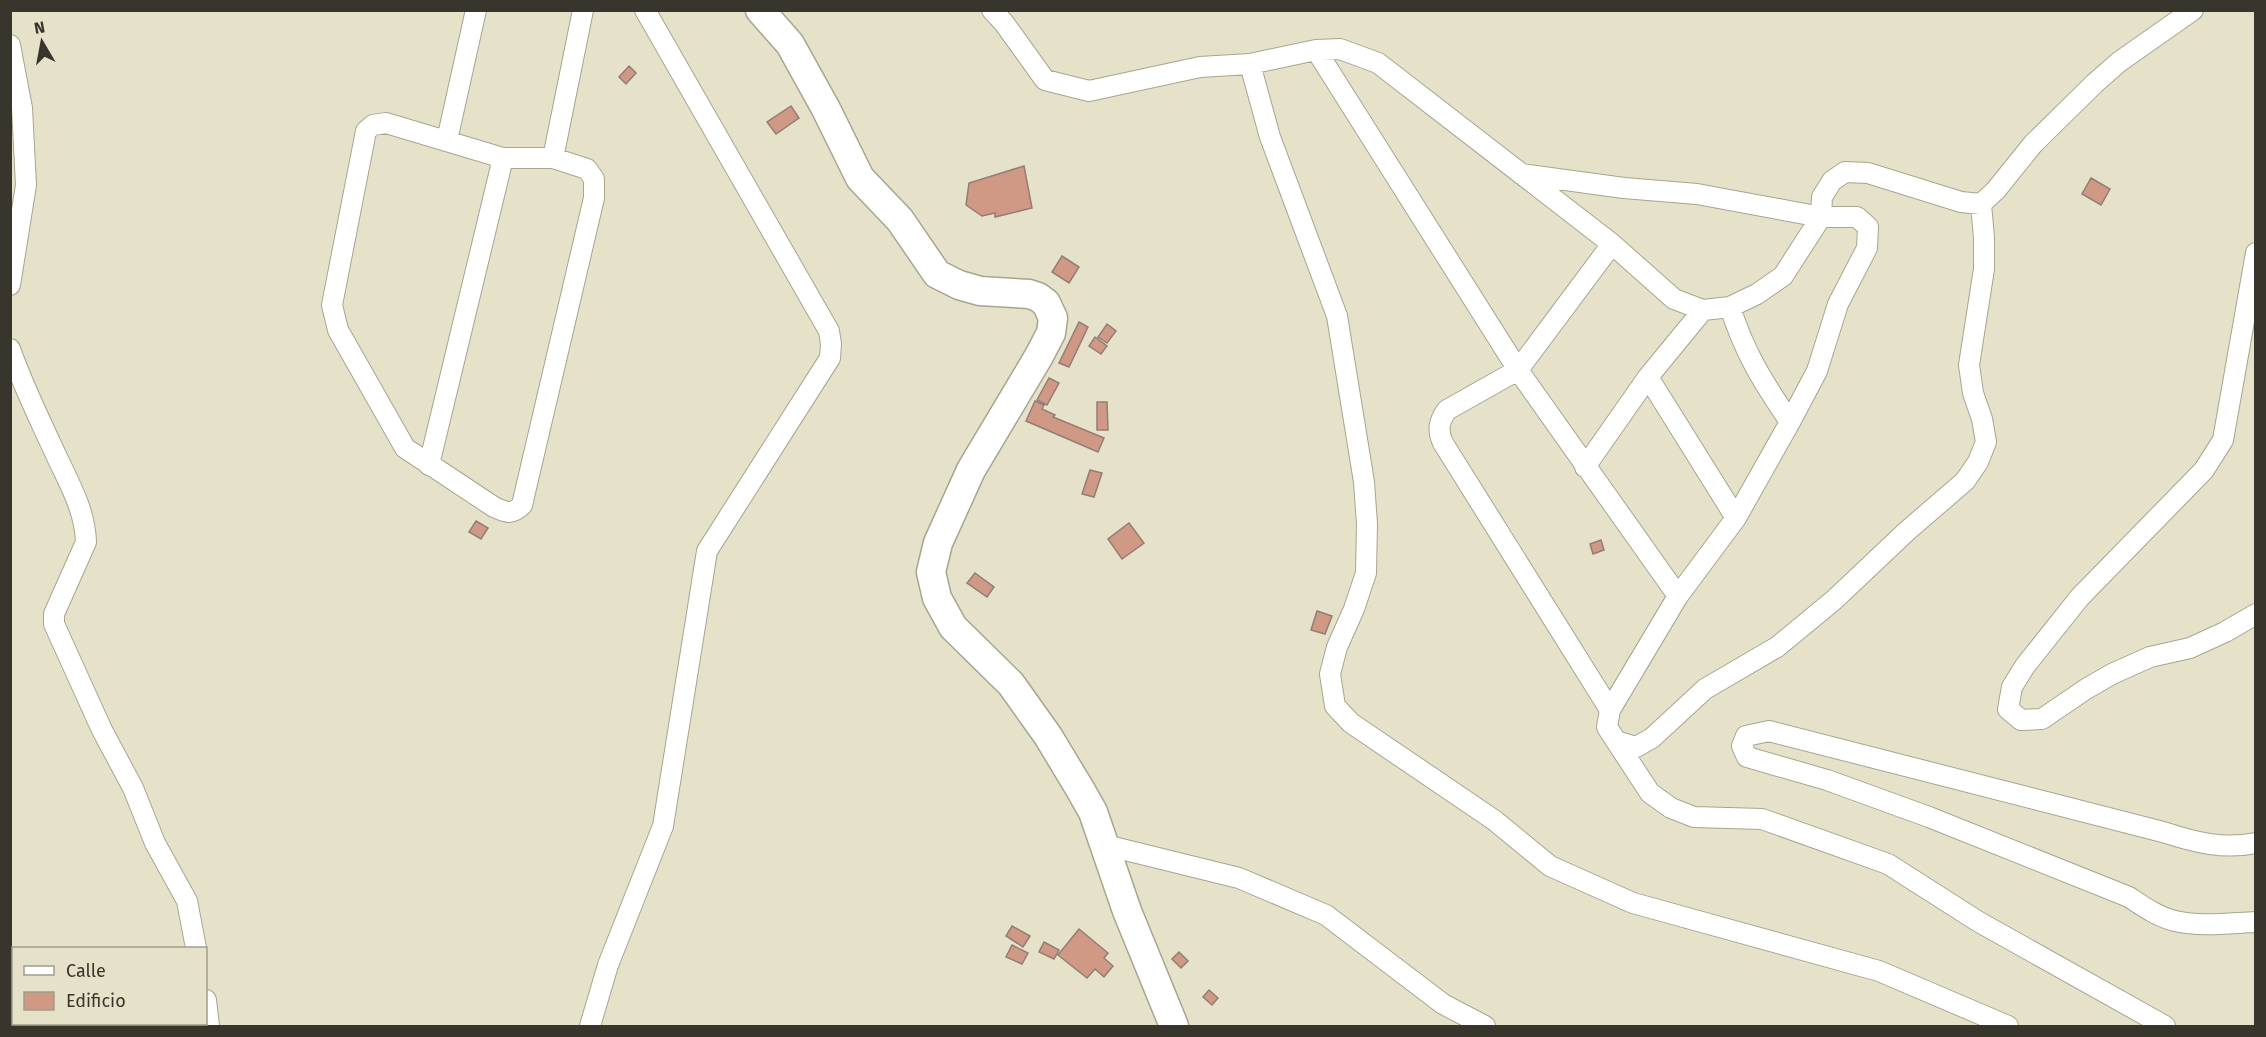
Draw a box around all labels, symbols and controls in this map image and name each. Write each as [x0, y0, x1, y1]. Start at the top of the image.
north arrow [12, 12, 72, 72]
text: N [33, 17, 46, 38]
legend [12, 947, 207, 1025]
text: Calle [66, 960, 106, 982]
text: Edificio [66, 990, 126, 1012]

